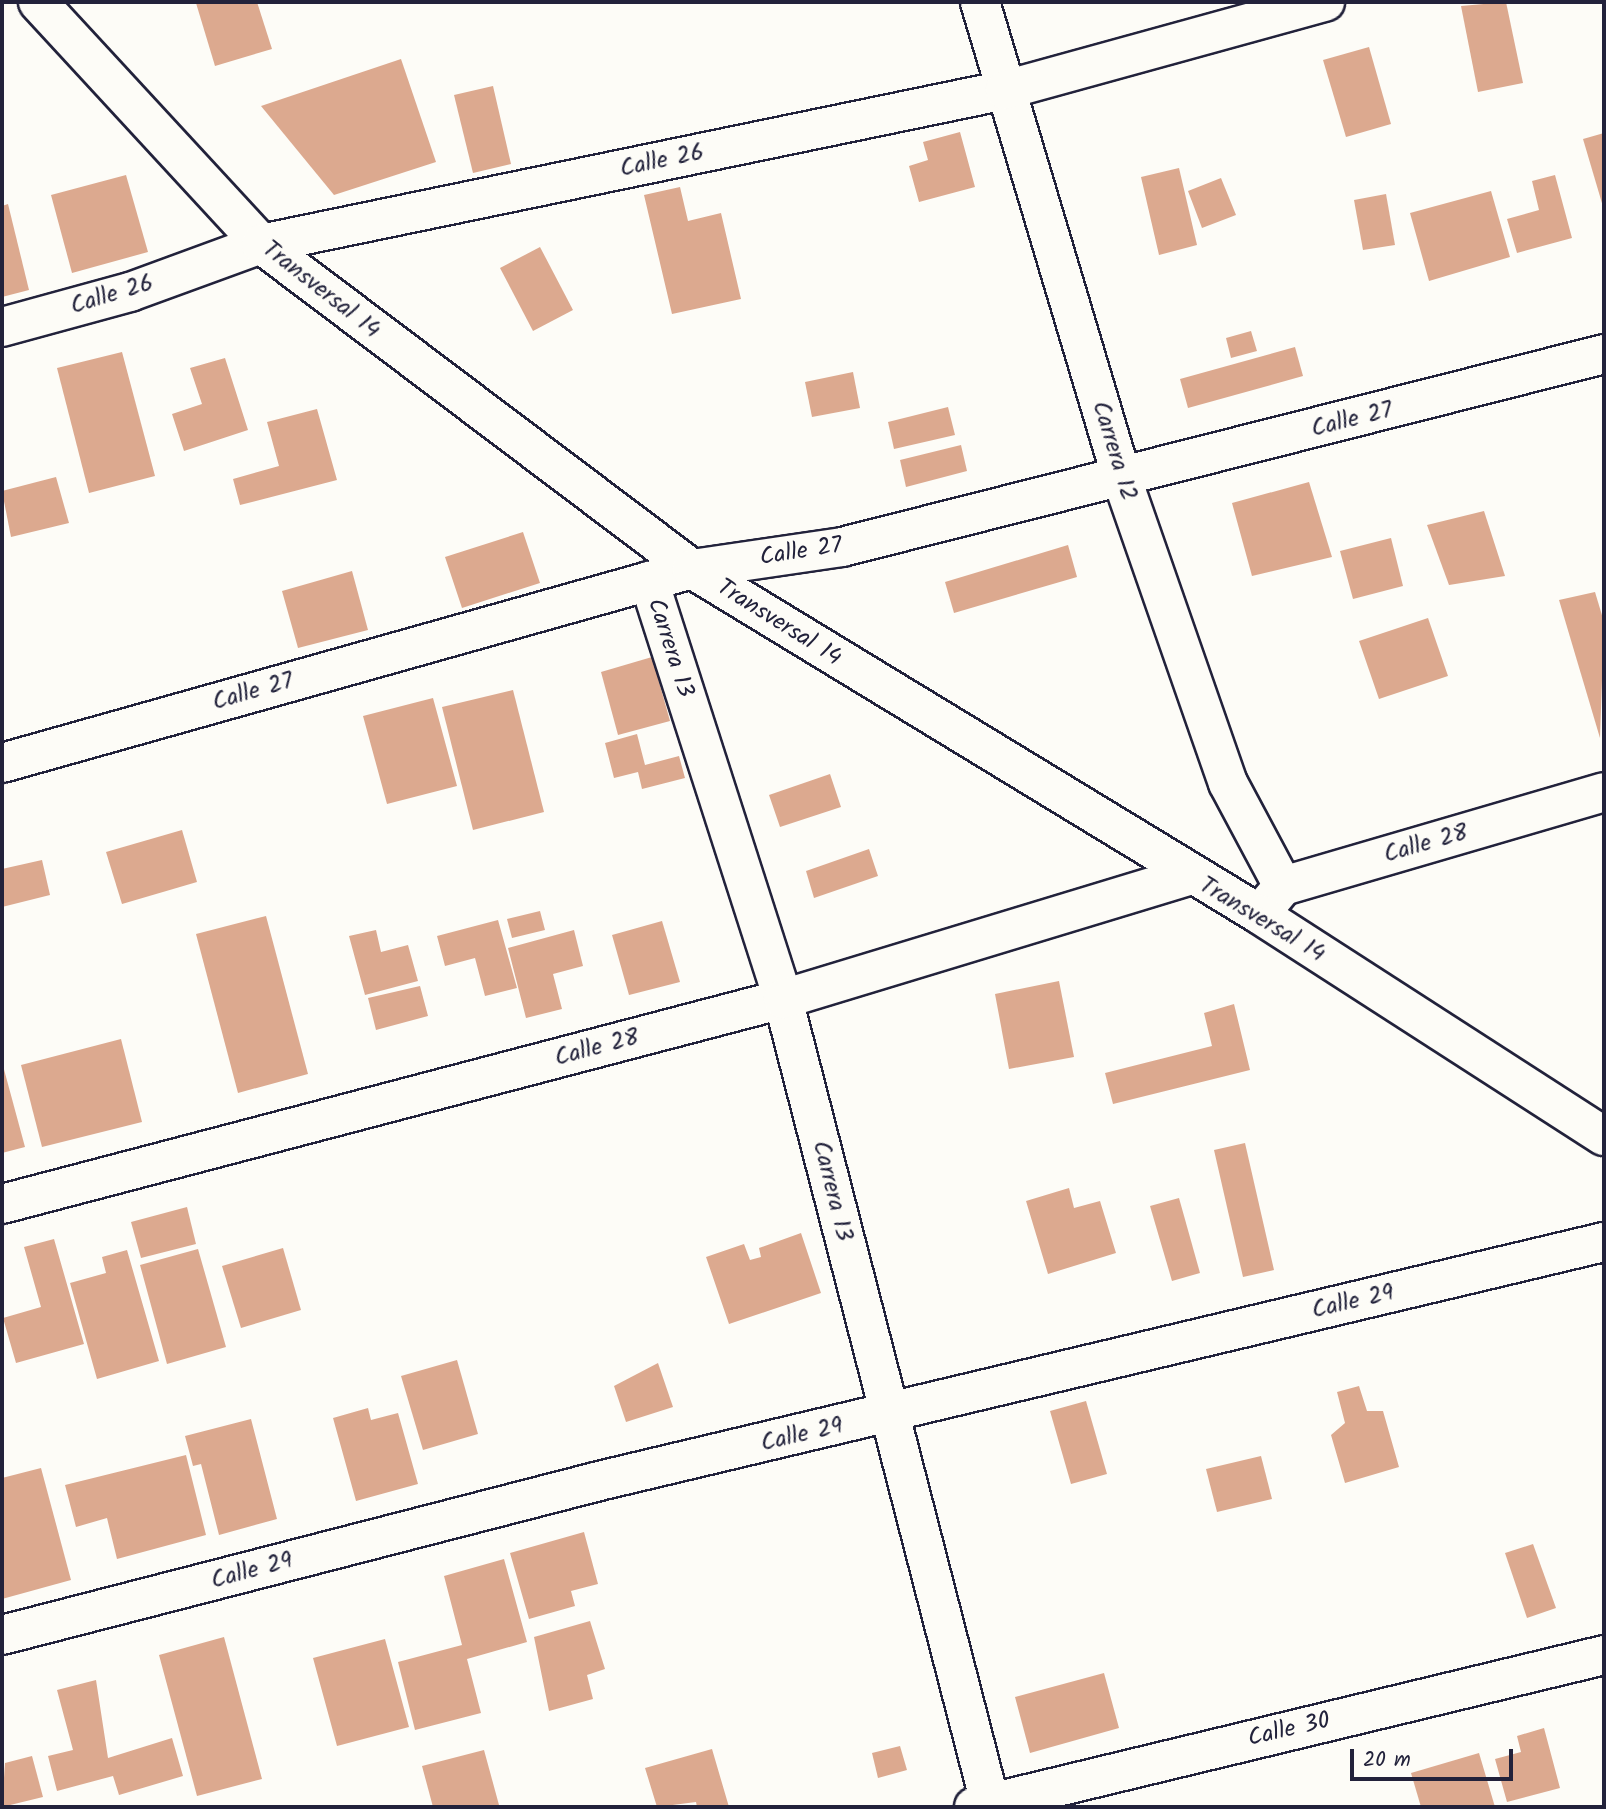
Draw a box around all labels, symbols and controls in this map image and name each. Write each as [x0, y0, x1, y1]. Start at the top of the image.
street label: Calle 26 [617, 138, 707, 184]
street label: Transversal 14 [256, 235, 386, 345]
street label: Calle 26 [67, 269, 157, 321]
street label: Calle 27 [1308, 396, 1396, 444]
street label: Carrera 12 [1085, 398, 1143, 504]
street label: Calle 27 [758, 531, 844, 573]
street label: Transversal 14 [711, 573, 847, 673]
street label: Carrera 13 [640, 595, 700, 701]
street label: Calle 27 [209, 667, 297, 717]
street label: Calle 28 [1381, 818, 1471, 870]
street label: Transversal 14 [1194, 871, 1330, 969]
street label: Calle 28 [552, 1023, 642, 1073]
street label: Carrera 13 [806, 1138, 858, 1244]
street label: Calle 29 [1309, 1279, 1397, 1325]
street label: Calle 29 [758, 1412, 846, 1458]
street label: Calle 29 [208, 1546, 296, 1596]
street label: Calle 30 [1245, 1707, 1333, 1753]
scale bar [1354, 1736, 1517, 1780]
text: 20 m [1363, 1744, 1411, 1777]

